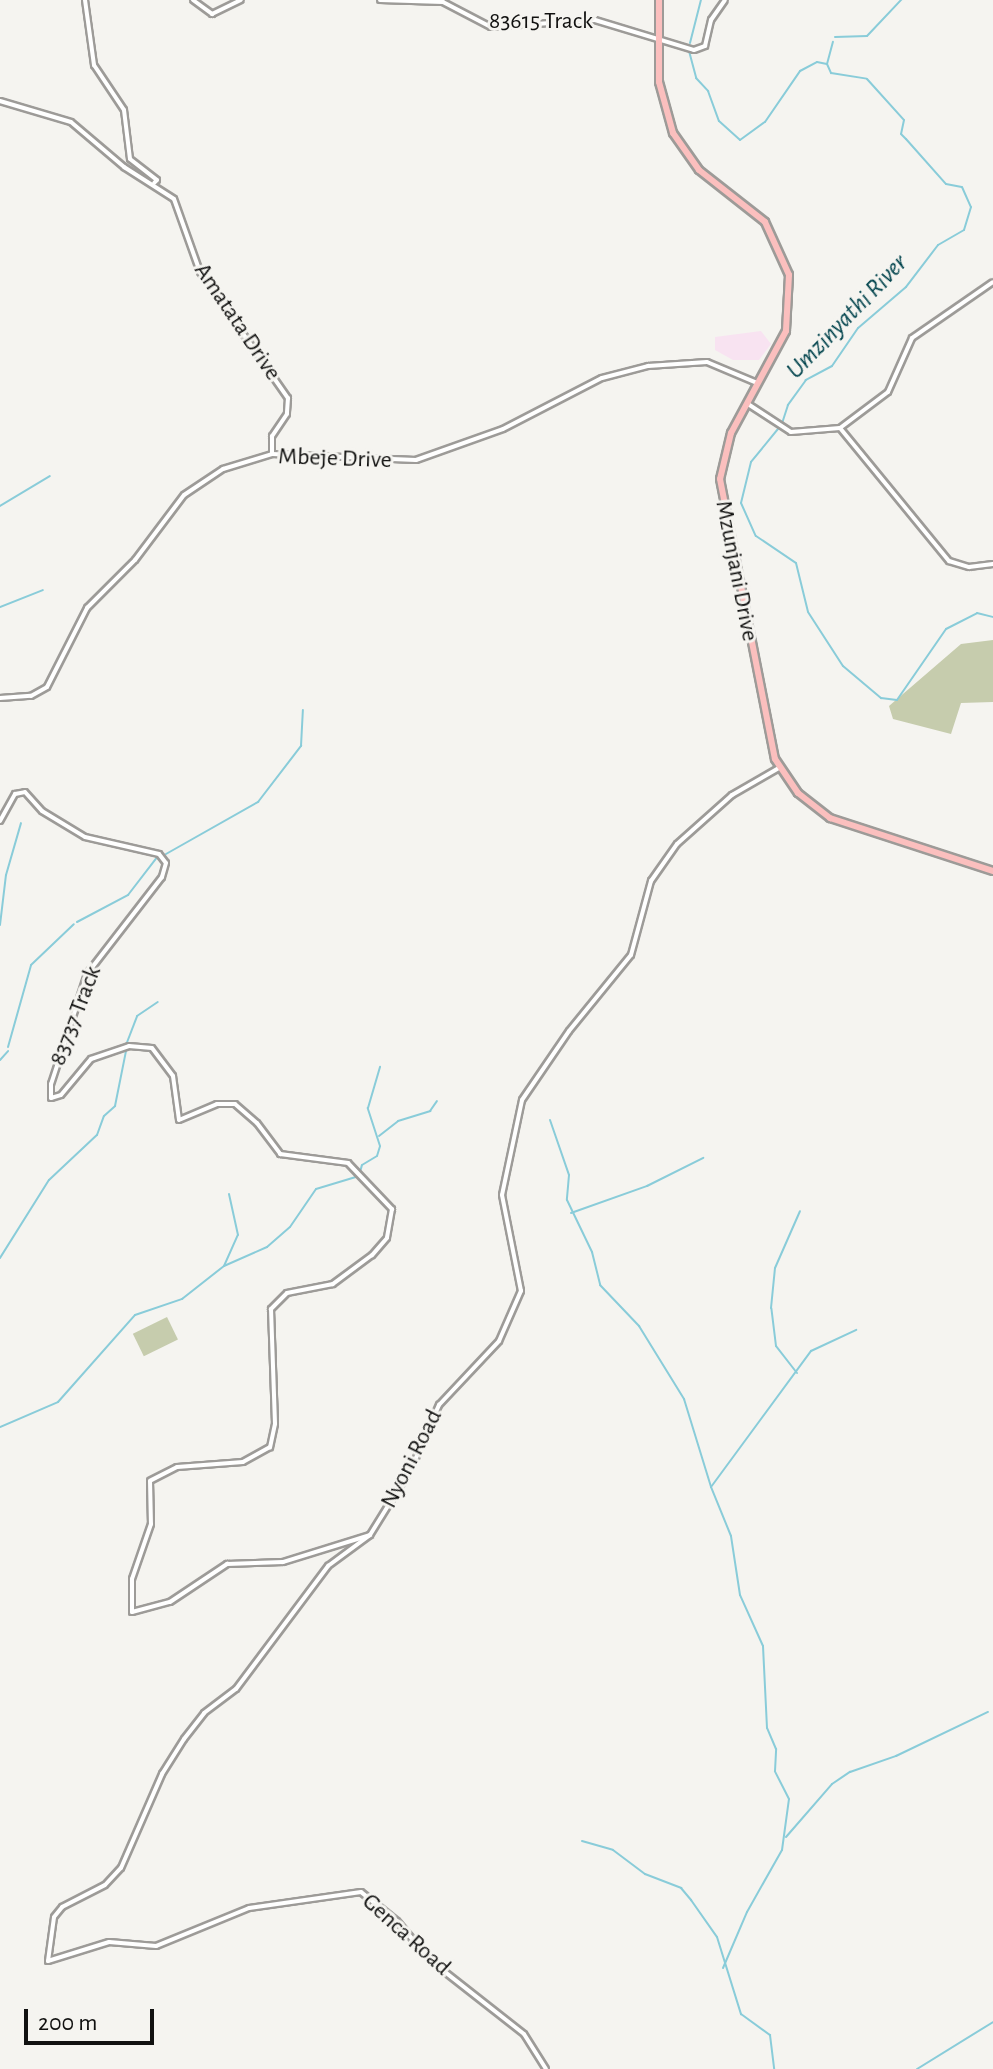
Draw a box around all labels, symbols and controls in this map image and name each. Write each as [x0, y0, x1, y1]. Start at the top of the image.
street label: 83615 Track [489, 8, 593, 36]
water label: Umzinyathi River [780, 248, 914, 386]
street label: Amatata Drive [187, 258, 287, 386]
street label: Mbeje Drive [278, 443, 392, 475]
street label: Mzunjani Drive [708, 498, 764, 644]
street label: 83737 Track [44, 962, 108, 1070]
street label: Nyoni Road [375, 1405, 449, 1513]
street label: Genca Road [356, 1888, 456, 1982]
scale bar [28, 1993, 158, 2043]
text: 200 m [38, 2011, 97, 2035]

